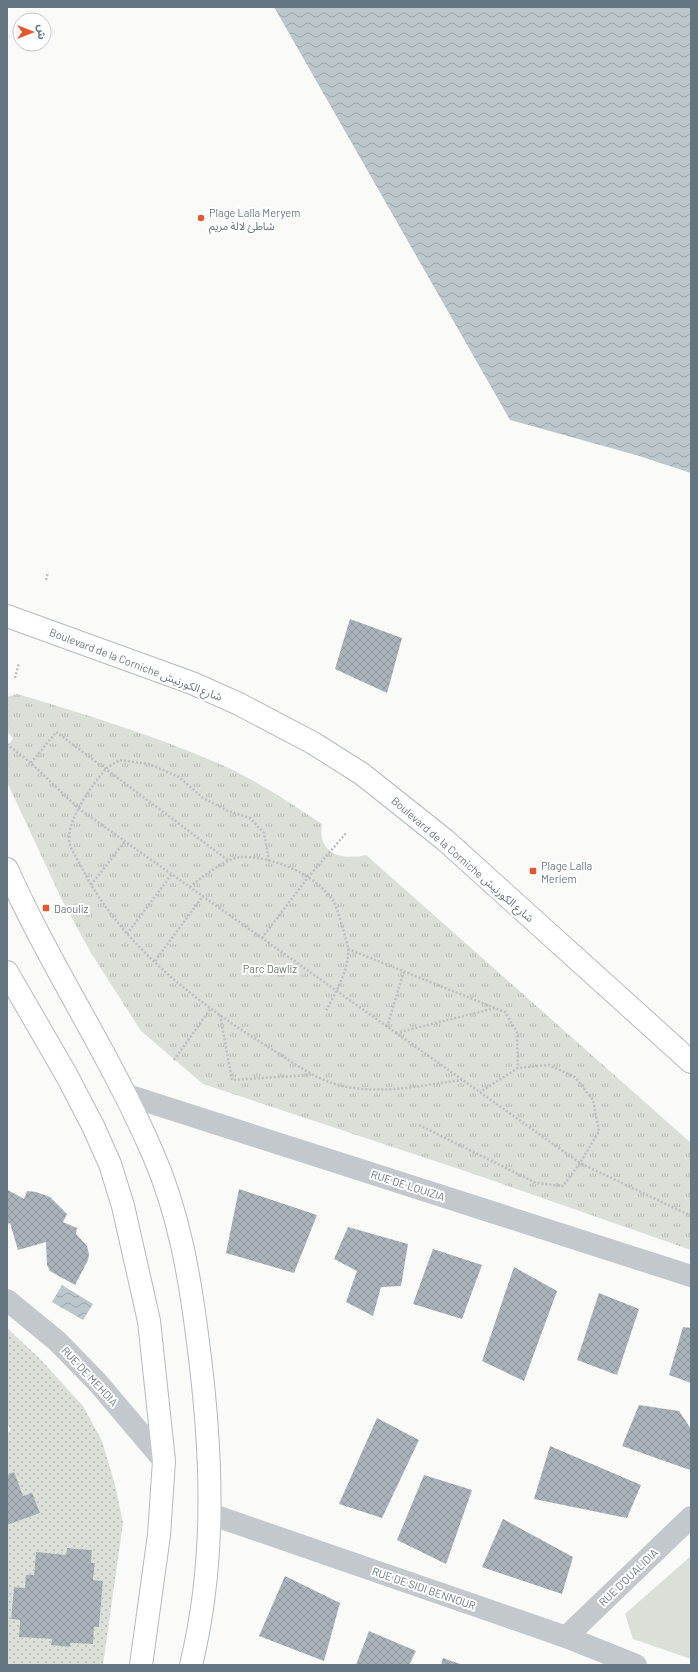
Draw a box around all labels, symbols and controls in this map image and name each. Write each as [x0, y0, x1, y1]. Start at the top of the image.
north arrow [12, 12, 52, 52]
text: ش [35, 24, 49, 40]
place label: Plage Lalla Meryem شاطئ لالة مريم [209, 206, 300, 235]
marker: Plage Lalla Meryem شاطئ لالة مريم [196, 213, 206, 223]
street label: Boulevard de la Corniche شارع الكورنيش [47, 625, 225, 705]
street label: Boulevard de la Corniche شارع الكورنيش [388, 794, 537, 926]
place label: Plage Lalla Meriem [541, 859, 592, 885]
marker: Plage Lalla Meriem [528, 866, 538, 876]
place label: Daouliz [54, 902, 89, 915]
marker: Daouliz [41, 903, 51, 913]
park label: Parc Dawliz [243, 962, 297, 975]
street label: RUE DE LOUIZIA [369, 1167, 447, 1203]
street label: RUE DE MEHDIA [59, 1344, 121, 1409]
street label: RUE D'OUALIDIA [596, 1545, 660, 1608]
street label: RUE DE SIDI BENNOUR [371, 1564, 478, 1612]

